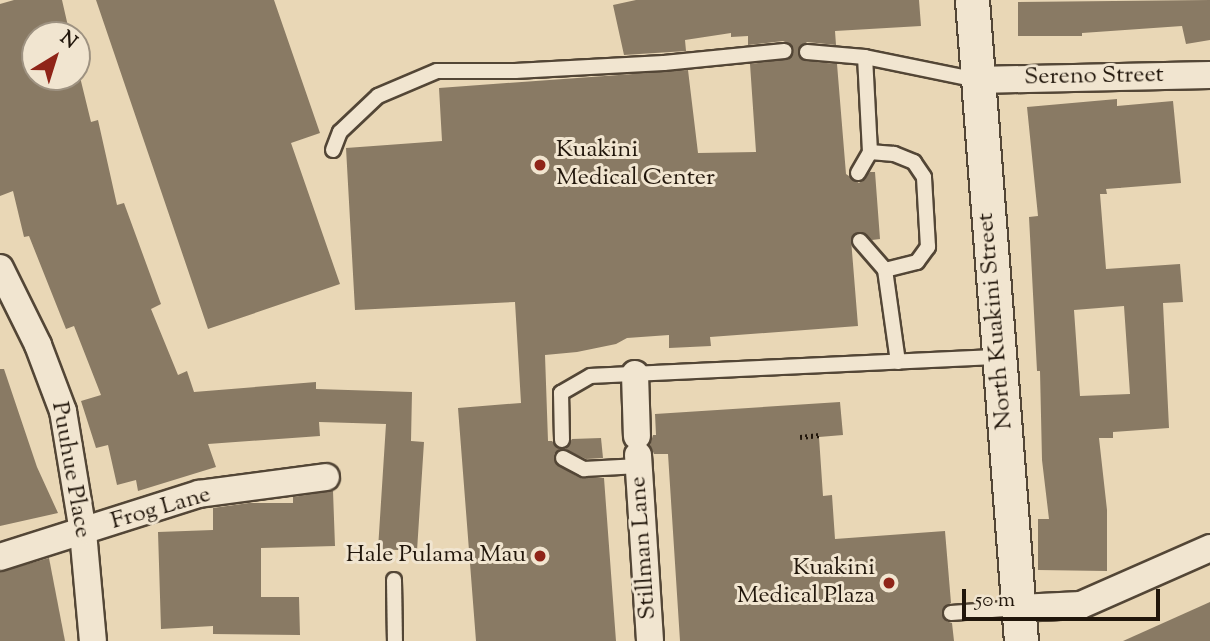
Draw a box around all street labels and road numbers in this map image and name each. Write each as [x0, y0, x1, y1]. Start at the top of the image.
street label: Sereno Street [1024, 61, 1164, 93]
street label: North Kuakini Street [972, 211, 1020, 431]
street label: Puuhue Place [44, 400, 96, 540]
street label: Stillman Lane [625, 475, 663, 621]
street label: Frog Lane [108, 481, 214, 537]

